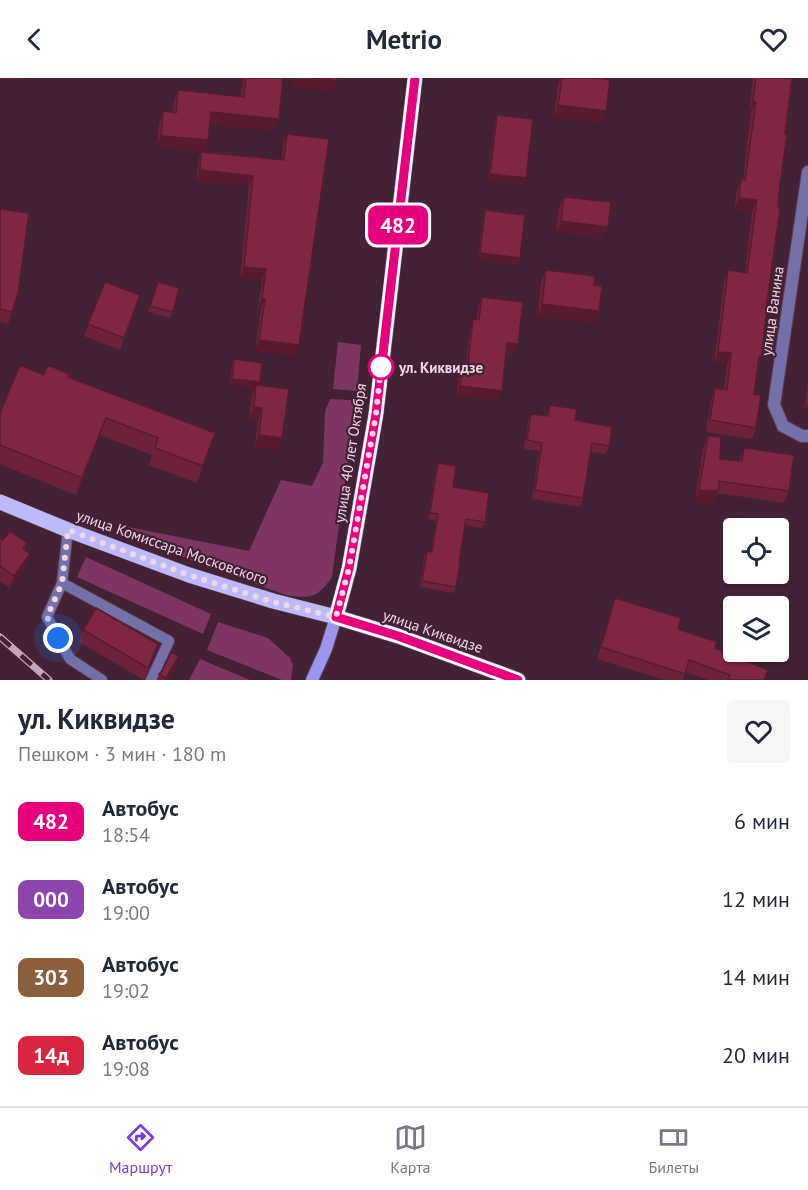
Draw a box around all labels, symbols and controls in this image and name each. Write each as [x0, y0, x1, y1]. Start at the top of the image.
text: Metrio [366, 22, 442, 56]
icon: back [18, 23, 51, 56]
icon: heart [757, 23, 790, 56]
line badge: 482 [364, 206, 432, 244]
text: 482 [380, 212, 416, 239]
street label: улица Ванина [756, 265, 788, 357]
marker: ул. Киквидзе [368, 354, 394, 380]
place label: ул. Киквидзе [398, 358, 484, 377]
street label: улица 40 лет Октября [330, 382, 370, 524]
street label: улица Комиссара Московского [74, 505, 270, 589]
map controls [723, 518, 789, 662]
button: locate [723, 518, 789, 584]
button: layers [723, 596, 789, 662]
street label: улица Киквидзе [380, 605, 486, 657]
your location [43, 623, 73, 653]
text: ул. Киквидзе [18, 700, 175, 737]
button: heart [727, 700, 790, 763]
text: Пешком · 3 мин · 180 m [18, 741, 226, 767]
text: Автобус [102, 794, 179, 822]
text: 6 мин [734, 807, 790, 835]
text: 482 [33, 808, 69, 835]
text: 18:54 [102, 822, 150, 848]
text: Автобус [102, 872, 179, 900]
text: 12 мин [722, 885, 790, 913]
text: 000 [33, 886, 69, 913]
text: 19:00 [102, 900, 150, 926]
text: Автобус [102, 950, 179, 978]
text: 14 мин [722, 963, 790, 991]
text: 303 [33, 964, 69, 991]
text: 19:02 [102, 978, 150, 1004]
text: Автобус [102, 1028, 179, 1056]
text: 20 мин [722, 1041, 790, 1069]
text: 14д [33, 1042, 69, 1069]
text: 19:08 [102, 1056, 150, 1082]
tab: Маршрут [109, 1121, 172, 1177]
tab: Карта [390, 1121, 431, 1177]
tab: Билеты [648, 1121, 699, 1177]

